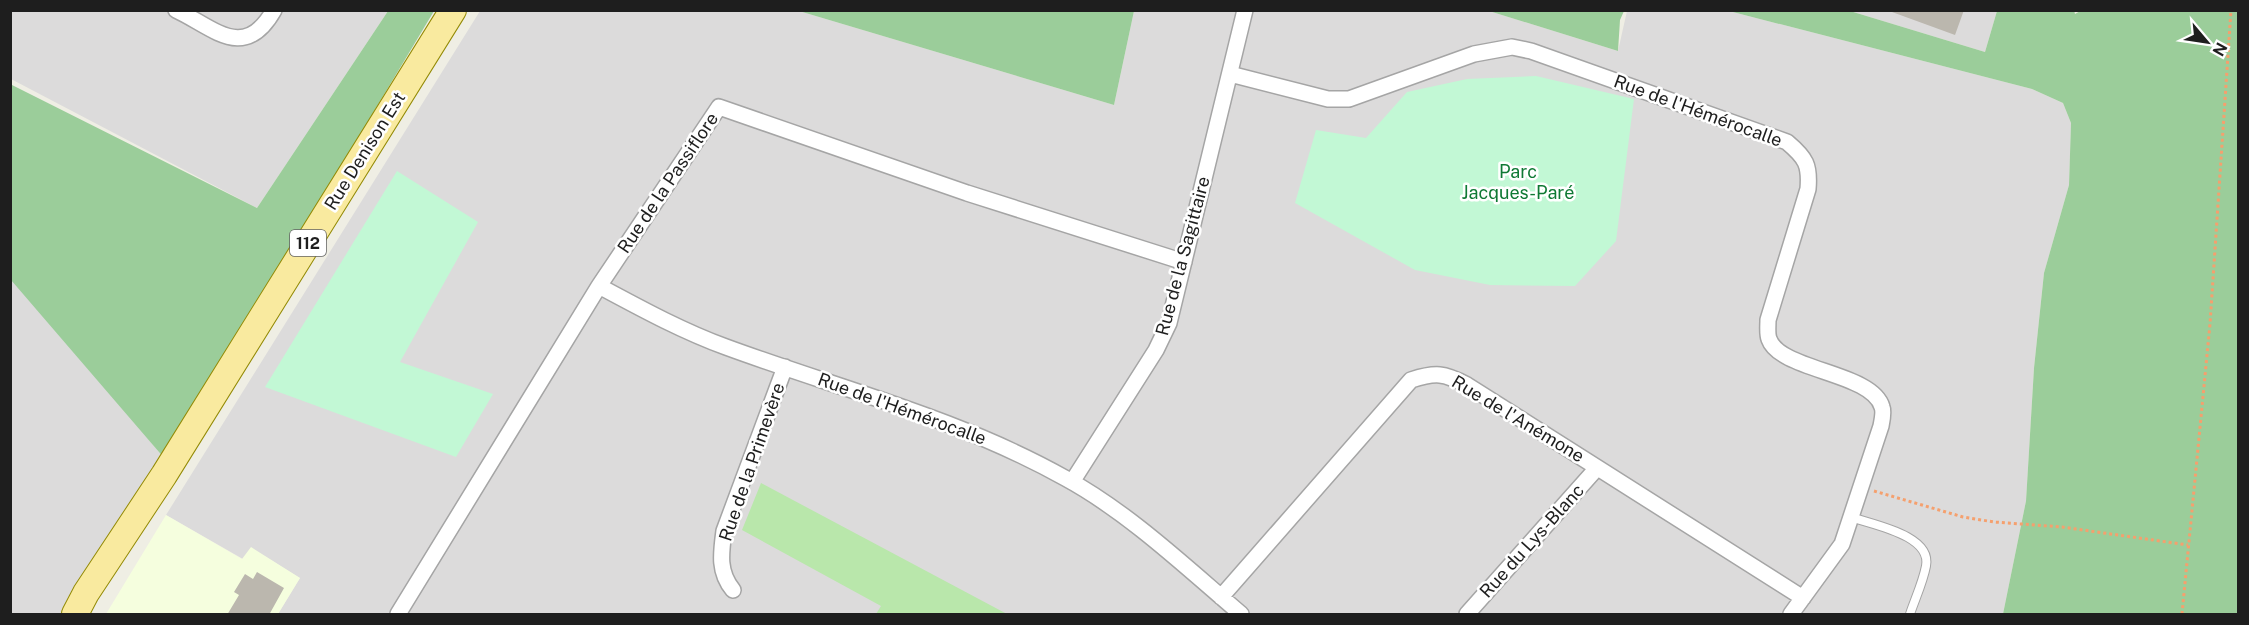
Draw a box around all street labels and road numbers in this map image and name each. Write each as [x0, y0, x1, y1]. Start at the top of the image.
street label: Rue de l'Hémérocalle [1611, 70, 1785, 151]
street label: Rue Denison Est [320, 88, 409, 214]
street label: Rue de la Passiflore [613, 109, 722, 257]
street label: Rue de la Sagittaire [1151, 174, 1214, 338]
road number: 112 [290, 230, 326, 256]
street label: Rue de l'Hémérocalle [815, 368, 989, 449]
street label: Rue de l'Anémone [1448, 371, 1588, 466]
street label: Rue de la Primevère [715, 380, 789, 544]
street label: Rue du Lys-Blanc [1475, 480, 1588, 602]

